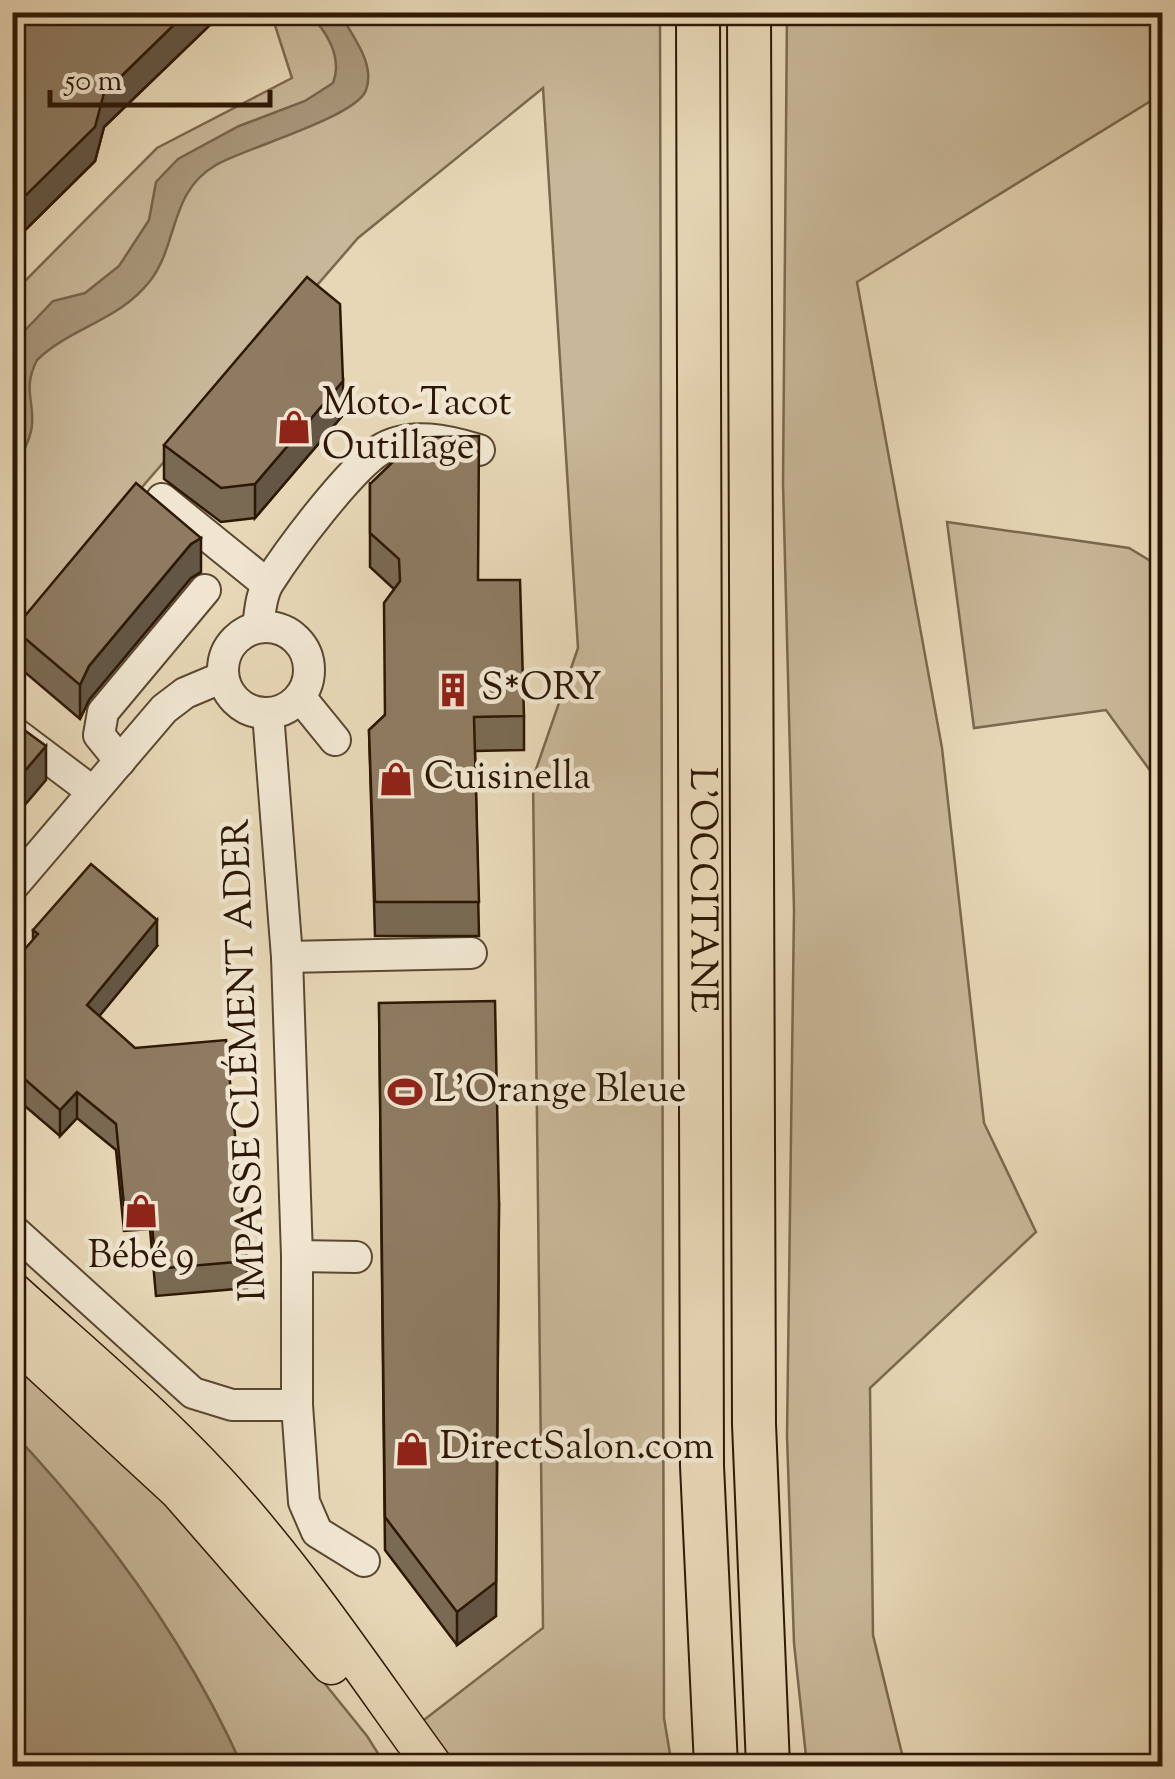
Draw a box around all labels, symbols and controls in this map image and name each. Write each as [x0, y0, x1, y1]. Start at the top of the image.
scale bar [50, 45, 270, 107]
text: 50 m [63, 61, 123, 104]
place label: Moto-Tacot Outillage [322, 378, 511, 476]
shop icon: Moto-Tacot Outillage [275, 408, 313, 446]
place label: S*ORY [481, 663, 602, 717]
building icon: S*ORY [434, 671, 472, 709]
place label: Cuisinella [424, 752, 591, 806]
shop icon: Cuisinella [377, 760, 415, 798]
street label: L'OCCITANE [673, 767, 728, 1013]
street label: IMPASSE CLÉMENT ADER [211, 817, 282, 1302]
place label: L'Orange Bleue [433, 1065, 687, 1119]
sports icon: L'Orange Bleue [386, 1073, 424, 1111]
shop icon: Bébé 9 [122, 1192, 160, 1230]
place label: Bébé 9 [88, 1231, 194, 1285]
place label: DirectSalon.com [440, 1422, 714, 1476]
shop icon: DirectSalon.com [393, 1430, 431, 1468]

